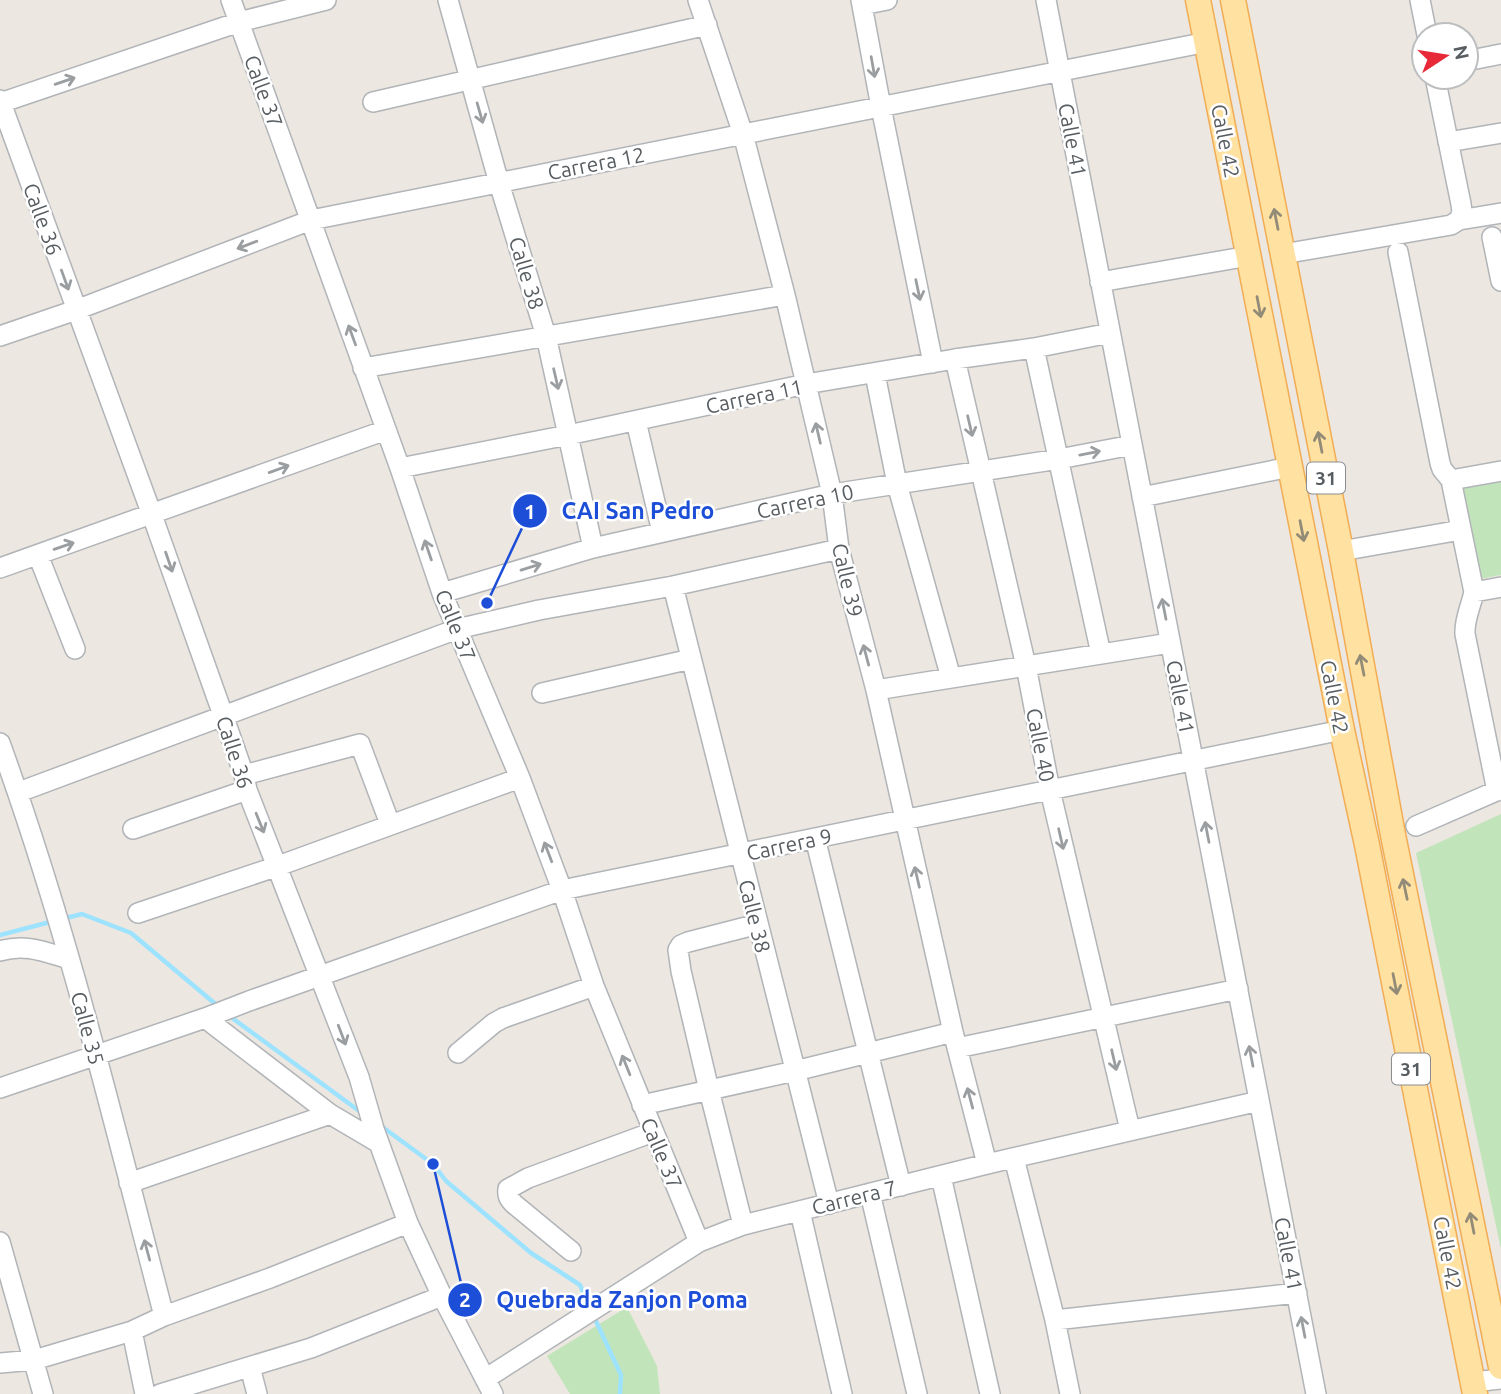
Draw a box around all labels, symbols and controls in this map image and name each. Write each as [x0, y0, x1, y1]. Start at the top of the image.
north arrow [1410, 21, 1480, 91]
text: N [1449, 43, 1474, 62]
street label: Calle 37 [240, 52, 288, 130]
one-way arrow [867, 55, 880, 78]
one-way arrow [53, 74, 75, 86]
one-way arrow [474, 101, 487, 124]
street label: Calle 41 [1054, 101, 1092, 179]
street label: Calle 42 [1207, 102, 1245, 180]
street label: Carrera 12 [545, 142, 647, 184]
street label: Calle 36 [19, 180, 67, 258]
one-way arrow [1269, 208, 1283, 231]
street label: Calle 38 [505, 234, 549, 312]
one-way arrow [237, 239, 259, 252]
one-way arrow [60, 268, 72, 290]
one-way arrow [911, 278, 925, 301]
one-way arrow [1252, 295, 1266, 318]
one-way arrow [344, 325, 357, 347]
one-way arrow [549, 367, 563, 390]
street label: Carrera 11 [703, 374, 805, 418]
one-way arrow [964, 414, 977, 436]
one-way arrow [810, 422, 824, 445]
one-way arrow [1312, 431, 1326, 454]
one-way arrow [1078, 446, 1101, 460]
one-way arrow [267, 462, 289, 474]
road number: 31 [1307, 463, 1345, 494]
street label: Carrera 10 [754, 479, 856, 523]
callout: CAI San Pedro [513, 489, 729, 533]
text: CAI San Pedro [562, 498, 714, 523]
text: 1 [524, 499, 536, 523]
one-way arrow [1296, 519, 1310, 542]
one-way arrow [53, 538, 75, 551]
one-way arrow [421, 539, 433, 561]
street label: Calle 39 [828, 541, 868, 619]
one-way arrow [163, 551, 176, 573]
one-way arrow [520, 559, 542, 572]
street label: Calle 37 [431, 586, 481, 664]
one-way arrow [1156, 598, 1170, 621]
one-way arrow [859, 644, 872, 666]
one-way arrow [1355, 655, 1368, 677]
street label: Calle 41 [1162, 658, 1200, 736]
street label: Calle 42 [1316, 658, 1354, 736]
street label: Calle 40 [1022, 706, 1060, 784]
street label: Calle 36 [212, 713, 258, 791]
one-way arrow [255, 811, 268, 833]
one-way arrow [1200, 821, 1214, 844]
street label: Carrera 9 [744, 823, 834, 865]
one-way arrow [1055, 827, 1069, 850]
one-way arrow [540, 841, 553, 863]
one-way arrow [910, 866, 923, 888]
street label: Calle 38 [734, 877, 776, 955]
one-way arrow [1397, 878, 1411, 901]
one-way arrow [1388, 972, 1402, 995]
street label: Calle 35 [67, 989, 109, 1067]
one-way arrow [337, 1024, 350, 1045]
one-way arrow [1243, 1045, 1257, 1068]
one-way arrow [1108, 1049, 1121, 1071]
road number: 31 [1392, 1054, 1430, 1084]
one-way arrow [618, 1055, 631, 1077]
one-way arrow [963, 1087, 976, 1110]
street label: Calle 37 [636, 1114, 688, 1192]
street label: Carrera 7 [809, 1175, 899, 1219]
one-way arrow [1465, 1212, 1479, 1235]
street label: Calle 42 [1429, 1214, 1467, 1292]
street label: Calle 41 [1270, 1215, 1308, 1293]
one-way arrow [139, 1239, 152, 1261]
callout: Quebrada Zanjon Poma [447, 1278, 762, 1322]
text: 2 [459, 1287, 471, 1311]
text: Quebrada Zanjon Poma [496, 1287, 748, 1312]
one-way arrow [1296, 1316, 1310, 1339]

